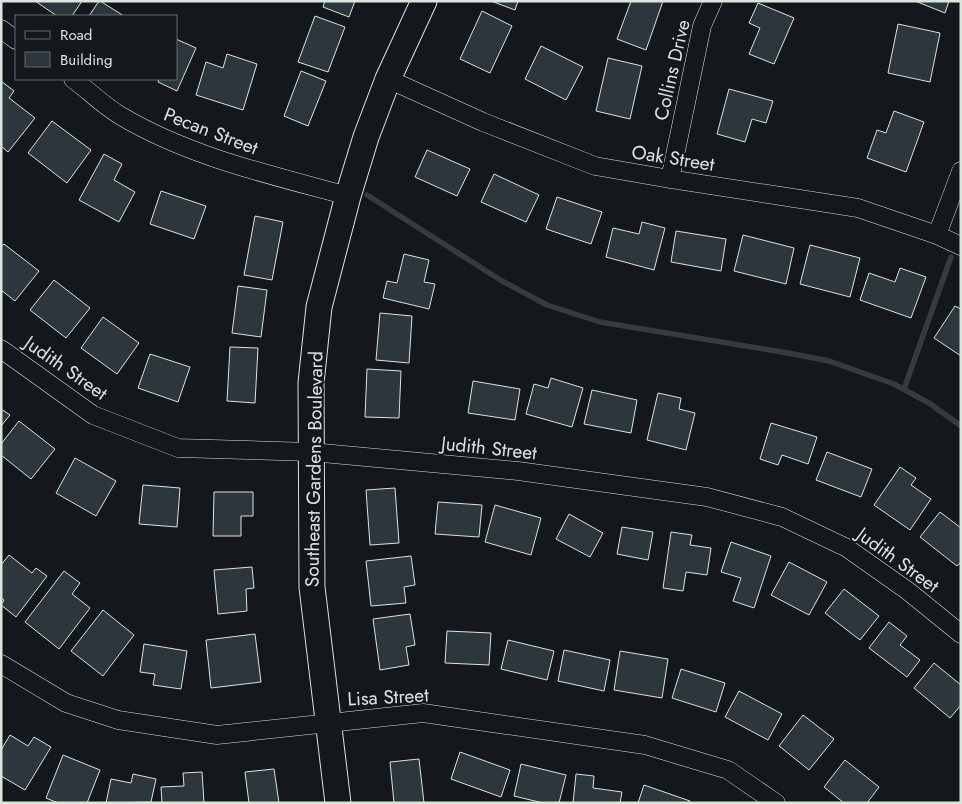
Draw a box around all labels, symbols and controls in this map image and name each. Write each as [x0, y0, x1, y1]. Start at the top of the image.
legend [15, 15, 178, 80]
street label: Collins Drive [647, 17, 697, 123]
text: Road [60, 24, 92, 46]
text: Building [60, 49, 112, 71]
street label: Pecan Street [160, 101, 262, 161]
street label: Oak Street [630, 138, 717, 178]
street label: Judith Street [17, 328, 113, 407]
street label: Southeast Gardens Boulevard [298, 351, 330, 587]
street label: Judith Street [437, 429, 539, 466]
street label: Judith Street [849, 519, 945, 599]
street label: Lisa Street [347, 681, 430, 713]

